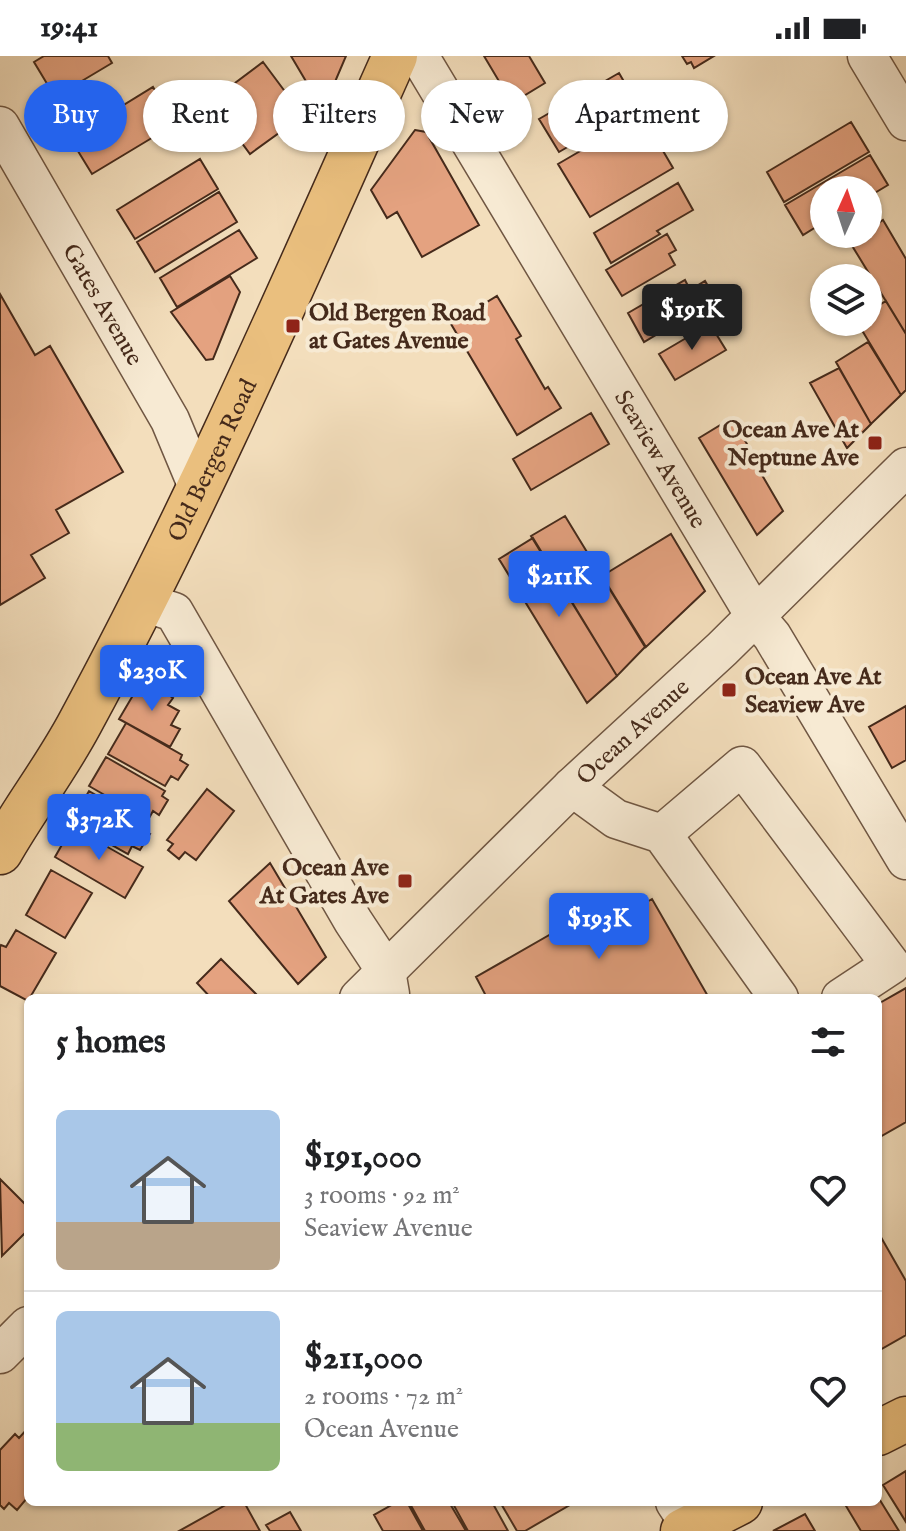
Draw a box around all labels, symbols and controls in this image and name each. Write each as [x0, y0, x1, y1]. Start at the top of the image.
text: 19:41 [40, 9, 98, 47]
chip: Buy [24, 80, 127, 152]
chip: Rent [143, 80, 257, 152]
chip: Filters [273, 80, 405, 152]
chip: New [421, 80, 532, 152]
chip: Apartment [548, 80, 728, 152]
north arrow [810, 176, 882, 248]
map controls [810, 176, 882, 336]
street label: Gates Avenue [54, 239, 149, 372]
button: layers [810, 264, 882, 336]
pin: $191K [636, 284, 748, 352]
text: $191K [660, 293, 724, 326]
place label: Old Bergen Road at Gates Avenue [309, 298, 487, 357]
marker: Old Bergen Road at Gates Avenue [284, 317, 302, 335]
street label: Old Bergen Road [161, 374, 265, 547]
street label: Seaview Avenue [606, 385, 713, 535]
place label: Ocean Ave At Neptune Ave [722, 415, 860, 474]
marker: Ocean Ave At Neptune Ave [866, 434, 884, 452]
pin: $211K [503, 551, 615, 619]
text: $211K [527, 560, 591, 593]
pin: $230K [96, 645, 208, 713]
text: $230K [118, 654, 186, 687]
place label: Ocean Ave At Seaview Ave [745, 662, 882, 721]
street label: Ocean Avenue [570, 673, 697, 792]
marker: Ocean Ave At Seaview Ave [720, 681, 738, 699]
pin: $372K [43, 794, 155, 862]
text: $372K [65, 803, 133, 836]
place label: Ocean Ave At Gates Ave [259, 853, 389, 912]
marker: Ocean Ave At Gates Ave [396, 872, 414, 890]
pin: $193K [543, 893, 655, 961]
text: $193K [567, 902, 631, 935]
icon: filters [806, 1020, 850, 1064]
text: 5 homes [56, 1021, 166, 1064]
text: $191,000 [304, 1136, 422, 1179]
icon: home [120, 1142, 216, 1238]
icon: heart [806, 1168, 850, 1212]
text: 3 rooms · 92 m² [304, 1179, 460, 1212]
text: Seaview Avenue [304, 1212, 473, 1245]
text: $211,000 [304, 1337, 423, 1380]
icon: home [120, 1343, 216, 1439]
icon: heart [806, 1369, 850, 1413]
text: 2 rooms · 72 m² [304, 1380, 463, 1413]
text: Ocean Avenue [304, 1413, 459, 1446]

